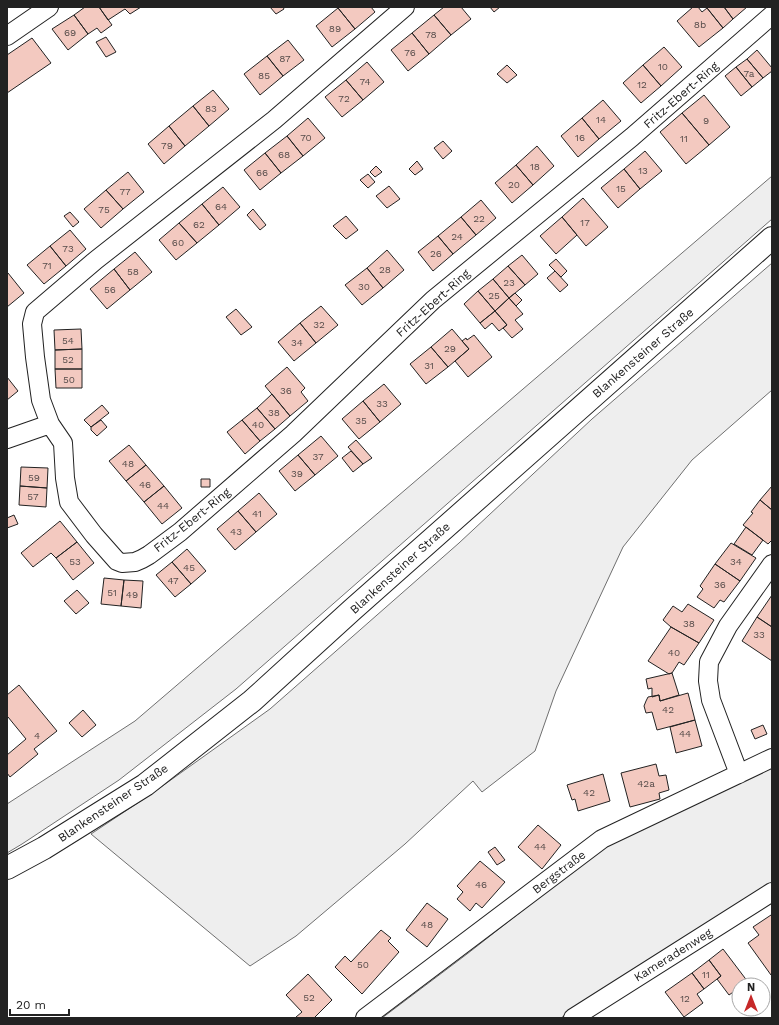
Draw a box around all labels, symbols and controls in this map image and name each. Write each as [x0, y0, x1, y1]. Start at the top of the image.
house number: 8b [694, 19, 706, 30]
house number: 89 [329, 23, 341, 34]
house number: 69 [64, 27, 76, 38]
house number: 78 [425, 29, 437, 40]
house number: 76 [404, 47, 416, 58]
house number: 87 [279, 53, 291, 64]
street label: Fritz-Ebert-Ring [641, 58, 722, 131]
house number: 10 [658, 61, 668, 72]
house number: 7a [744, 68, 755, 79]
house number: 85 [258, 70, 270, 81]
house number: 74 [359, 76, 371, 87]
house number: 12 [637, 79, 647, 90]
house number: 72 [338, 93, 350, 104]
house number: 83 [205, 103, 217, 114]
house number: 14 [596, 114, 606, 125]
house number: 9 [703, 115, 709, 126]
house number: 70 [300, 132, 312, 143]
house number: 16 [575, 132, 585, 143]
house number: 11 [680, 133, 688, 144]
house number: 79 [161, 140, 173, 151]
house number: 68 [278, 149, 290, 160]
house number: 18 [530, 161, 540, 172]
house number: 13 [638, 165, 648, 176]
house number: 66 [256, 167, 268, 178]
house number: 20 [508, 179, 520, 190]
house number: 15 [616, 183, 626, 194]
house number: 77 [119, 186, 131, 197]
house number: 64 [215, 201, 227, 212]
house number: 75 [98, 204, 110, 215]
house number: 22 [473, 213, 485, 224]
house number: 17 [580, 217, 590, 228]
house number: 62 [193, 219, 205, 230]
house number: 24 [451, 231, 463, 242]
house number: 60 [172, 237, 184, 248]
house number: 73 [62, 243, 74, 254]
house number: 26 [430, 248, 442, 259]
house number: 71 [42, 260, 52, 271]
house number: 28 [379, 264, 391, 275]
house number: 58 [127, 266, 139, 277]
street label: Fritz-Ebert-Ring [393, 266, 473, 340]
house number: 23 [503, 277, 515, 288]
house number: 30 [358, 281, 370, 292]
house number: 56 [104, 284, 116, 295]
house number: 25 [488, 290, 500, 301]
street label: Blankensteiner Straße [589, 305, 697, 401]
house number: 32 [313, 319, 325, 330]
house number: 54 [62, 335, 74, 346]
house number: 34 [291, 337, 303, 348]
house number: 29 [444, 343, 456, 354]
house number: 52 [62, 354, 74, 365]
house number: 31 [424, 360, 434, 371]
house number: 50 [63, 374, 75, 385]
house number: 36 [280, 385, 292, 396]
house number: 33 [376, 398, 388, 409]
house number: 38 [268, 407, 280, 418]
house number: 35 [355, 415, 367, 426]
house number: 40 [252, 419, 264, 430]
house number: 37 [312, 451, 324, 462]
house number: 48 [122, 458, 134, 469]
house number: 39 [291, 468, 303, 479]
house number: 59 [28, 472, 40, 483]
house number: 46 [139, 479, 151, 490]
street label: Fritz-Ebert-Ring [151, 484, 234, 555]
house number: 57 [27, 491, 39, 502]
house number: 44 [157, 500, 169, 511]
house number: 41 [252, 508, 262, 519]
street label: Blankensteiner Straße [347, 519, 453, 617]
house number: 43 [230, 526, 242, 537]
house number: 53 [69, 556, 81, 567]
house number: 34 [730, 556, 742, 567]
house number: 45 [183, 562, 195, 573]
house number: 47 [167, 575, 179, 586]
house number: 36 [714, 579, 726, 590]
house number: 51 [107, 587, 117, 598]
house number: 49 [126, 589, 138, 600]
house number: 38 [683, 618, 695, 629]
house number: 33 [753, 629, 765, 640]
house number: 40 [668, 647, 680, 658]
house number: 42 [662, 704, 674, 715]
house number: 44 [679, 728, 691, 739]
house number: 4 [34, 730, 40, 741]
street label: Blankensteiner Straße [55, 761, 171, 845]
house number: 42a [637, 778, 655, 789]
house number: 42 [583, 787, 595, 798]
house number: 44 [534, 841, 546, 852]
street label: Bergstraße [530, 847, 588, 897]
house number: 46 [475, 879, 487, 890]
house number: 48 [421, 919, 433, 930]
street label: Kameradenweg [631, 925, 715, 985]
house number: 50 [357, 959, 369, 970]
house number: 11 [702, 969, 710, 980]
north arrow [731, 977, 771, 1017]
text: N [747, 981, 755, 994]
scale bar [10, 991, 69, 1017]
house number: 52 [303, 992, 315, 1003]
house number: 12 [680, 993, 690, 1004]
text: 20 m [16, 998, 46, 1012]

